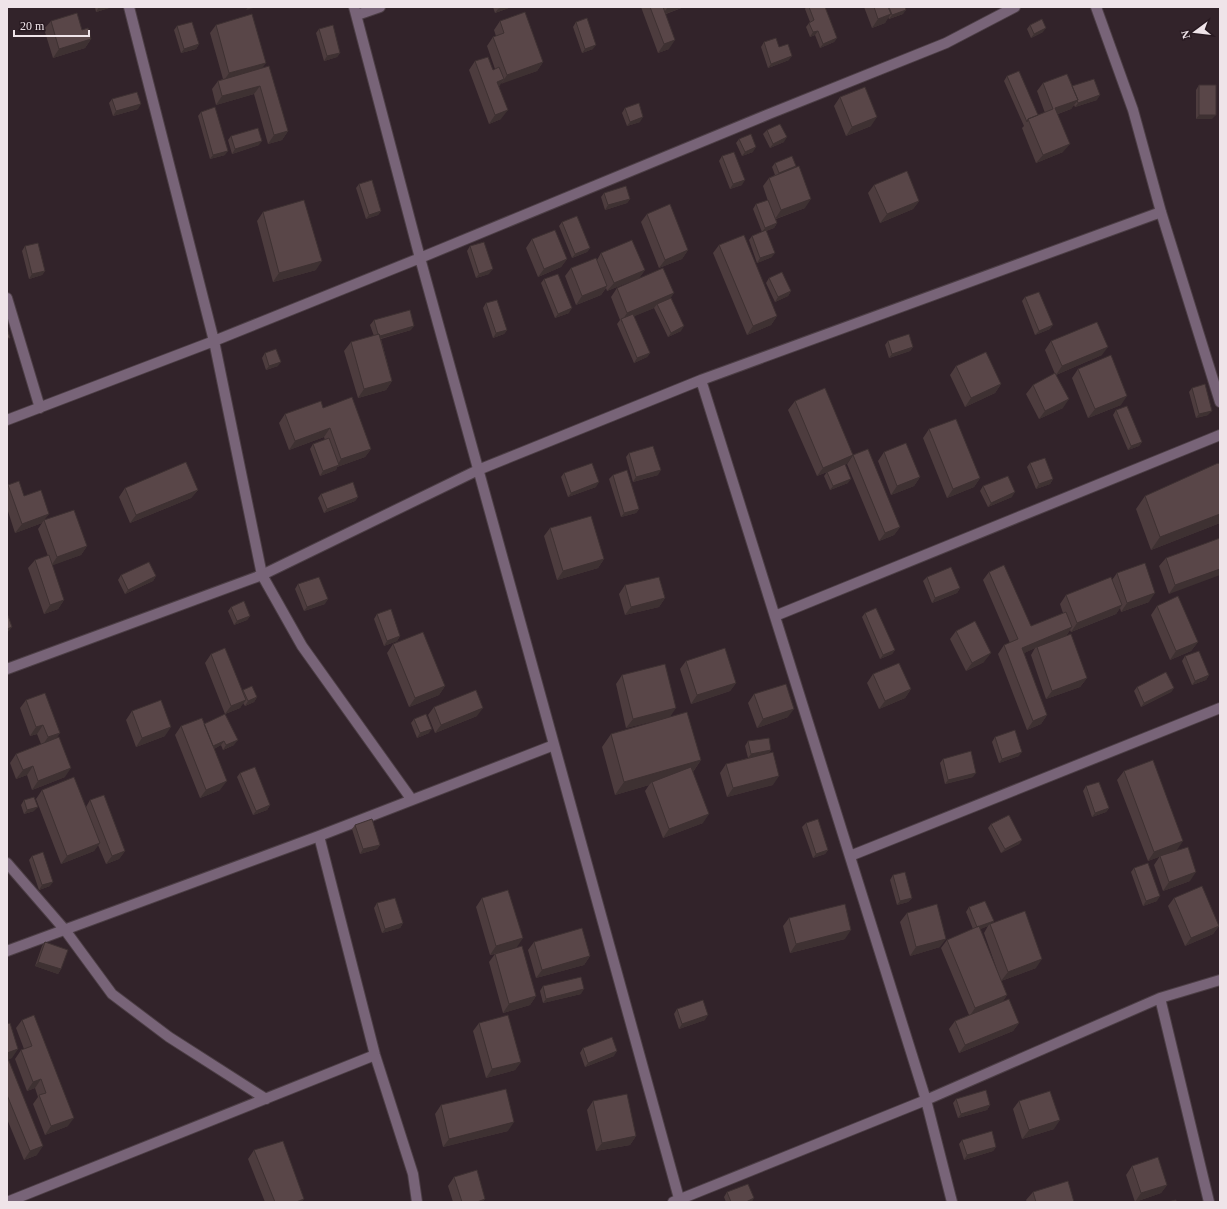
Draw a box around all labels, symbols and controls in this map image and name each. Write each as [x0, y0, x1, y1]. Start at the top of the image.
scale bar [14, 12, 89, 38]
north arrow [1175, 12, 1215, 52]
text: 20 m [20, 19, 45, 33]
text: N [1179, 29, 1192, 40]

